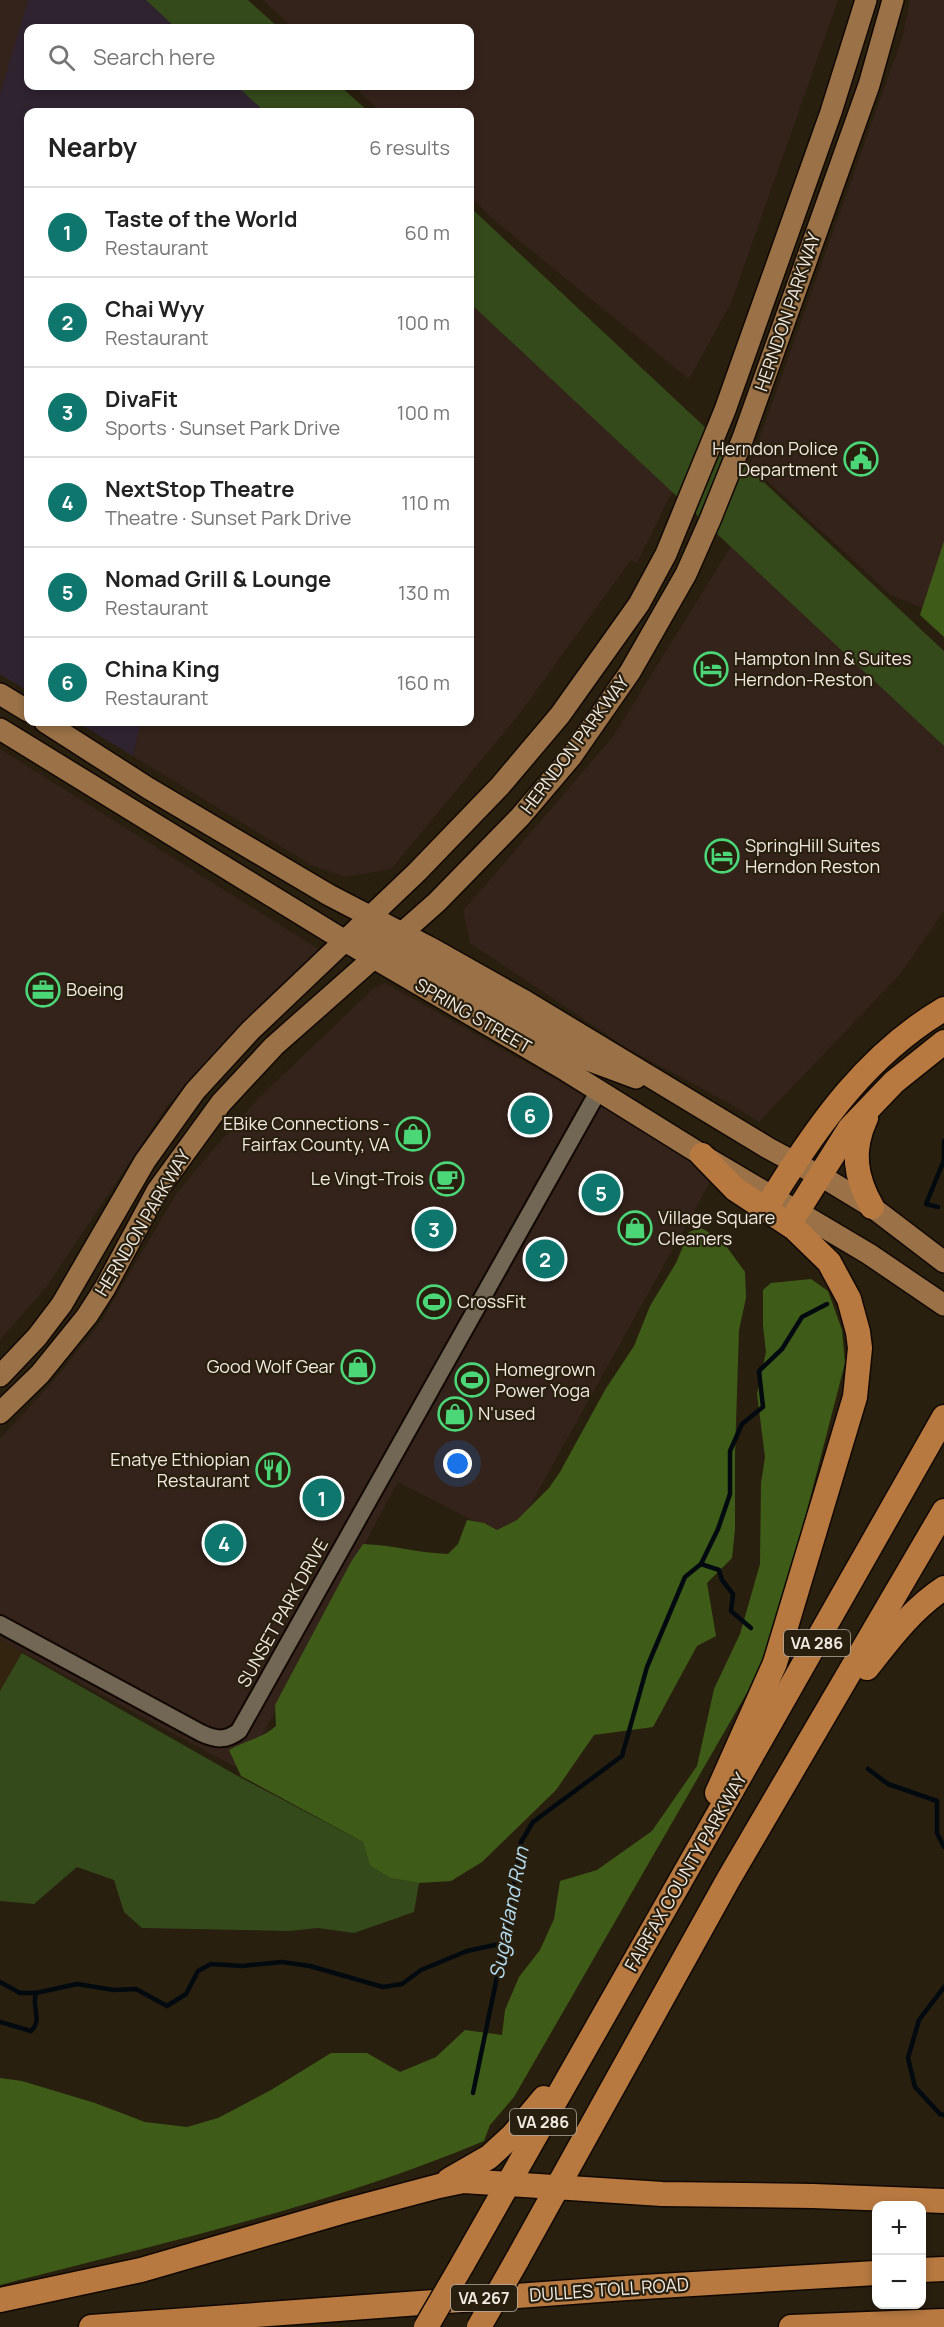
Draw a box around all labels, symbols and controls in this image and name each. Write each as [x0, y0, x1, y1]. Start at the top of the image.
search box [24, 24, 474, 90]
icon: search [45, 41, 78, 74]
text: Search here [93, 42, 215, 72]
text: Nearby [48, 129, 137, 165]
text: 6 results [369, 134, 450, 161]
text: Taste of the World [105, 204, 297, 234]
text: 1 [63, 219, 72, 246]
text: 60 m [404, 219, 450, 246]
street label: HERNDON PARKWAY [749, 228, 826, 394]
text: Restaurant [105, 234, 209, 261]
text: Chai Wyy [105, 294, 204, 324]
text: 2 [62, 309, 73, 336]
text: 100 m [397, 309, 450, 336]
text: Restaurant [105, 324, 209, 351]
text: DivaFit [105, 384, 178, 414]
text: 3 [62, 399, 73, 426]
text: 100 m [397, 399, 450, 426]
text: Sports · Sunset Park Drive [105, 414, 340, 441]
place label: Herndon Police Department [712, 436, 838, 481]
public building icon: Herndon Police Department [843, 441, 879, 477]
text: NextStop Theatre [105, 474, 294, 504]
text: 4 [61, 489, 74, 516]
text: 110 m [401, 489, 450, 516]
text: Theatre · Sunset Park Drive [105, 504, 352, 531]
text: Nomad Grill & Lounge [105, 564, 331, 594]
text: 5 [62, 579, 73, 606]
text: 130 m [398, 579, 450, 606]
text: Restaurant [105, 594, 209, 621]
place label: Hampton Inn & Suites Herndon-Reston [734, 646, 911, 691]
hotel icon: Hampton Inn & Suites Herndon-Reston [693, 651, 729, 687]
text: China King [105, 654, 220, 684]
text: 6 [61, 669, 74, 696]
text: 160 m [397, 669, 450, 696]
street label: HERNDON PARKWAY [514, 670, 635, 818]
text: Restaurant [105, 684, 209, 711]
place label: SpringHill Suites Herndon Reston [745, 833, 880, 878]
hotel icon: SpringHill Suites Herndon Reston [704, 838, 740, 874]
office icon: Boeing [25, 972, 61, 1008]
street label: SPRING STREET [411, 972, 536, 1058]
place label: Boeing [66, 977, 124, 1001]
pin: 6 [510, 1092, 550, 1138]
place label: EBike Connections - Fairfax County, VA [223, 1111, 391, 1156]
shop icon: EBike Connections - Fairfax County, VA [395, 1116, 431, 1152]
street label: HERNDON PARKWAY [89, 1144, 196, 1300]
cafe icon: Le Vingt-Trois [429, 1161, 465, 1197]
place label: Le Vingt-Trois [311, 1166, 424, 1190]
pin: 5 [582, 1170, 620, 1216]
place label: Village Square Cleaners [658, 1205, 775, 1250]
pin: 3 [414, 1206, 454, 1252]
shop icon: Village Square Cleaners [617, 1210, 653, 1246]
pin: 2 [526, 1236, 564, 1282]
sports icon: CrossFit [416, 1284, 452, 1320]
place label: CrossFit [457, 1289, 526, 1313]
shop icon: Good Wolf Gear [340, 1349, 376, 1385]
place label: Good Wolf Gear [207, 1354, 336, 1378]
place label: Homegrown Power Yoga [495, 1357, 595, 1402]
sports icon: Homegrown Power Yoga [454, 1362, 490, 1398]
shop icon: N'used [437, 1396, 473, 1432]
place label: N'used [478, 1401, 536, 1425]
place label: Enatye Ethiopian Restaurant [110, 1447, 250, 1492]
your location [443, 1449, 472, 1478]
restaurant icon: Enatye Ethiopian Restaurant [255, 1452, 291, 1488]
pin: 1 [302, 1476, 342, 1520]
pin: 4 [204, 1520, 244, 1566]
street label: SUNSET PARK DRIVE [231, 1534, 333, 1691]
road number: VA 286 [784, 1630, 850, 1656]
street label: FAIRFAX COUNTY PARKWAY [618, 1767, 752, 1975]
water label: Sugarland Run [482, 1843, 535, 1981]
road number: VA 286 [510, 2109, 576, 2135]
map controls [872, 2201, 926, 2309]
button: + [872, 2201, 926, 2255]
button: − [872, 2255, 926, 2309]
street label: DULLES TOLL ROAD [528, 2271, 690, 2307]
road number: VA 267 [451, 2285, 517, 2311]

